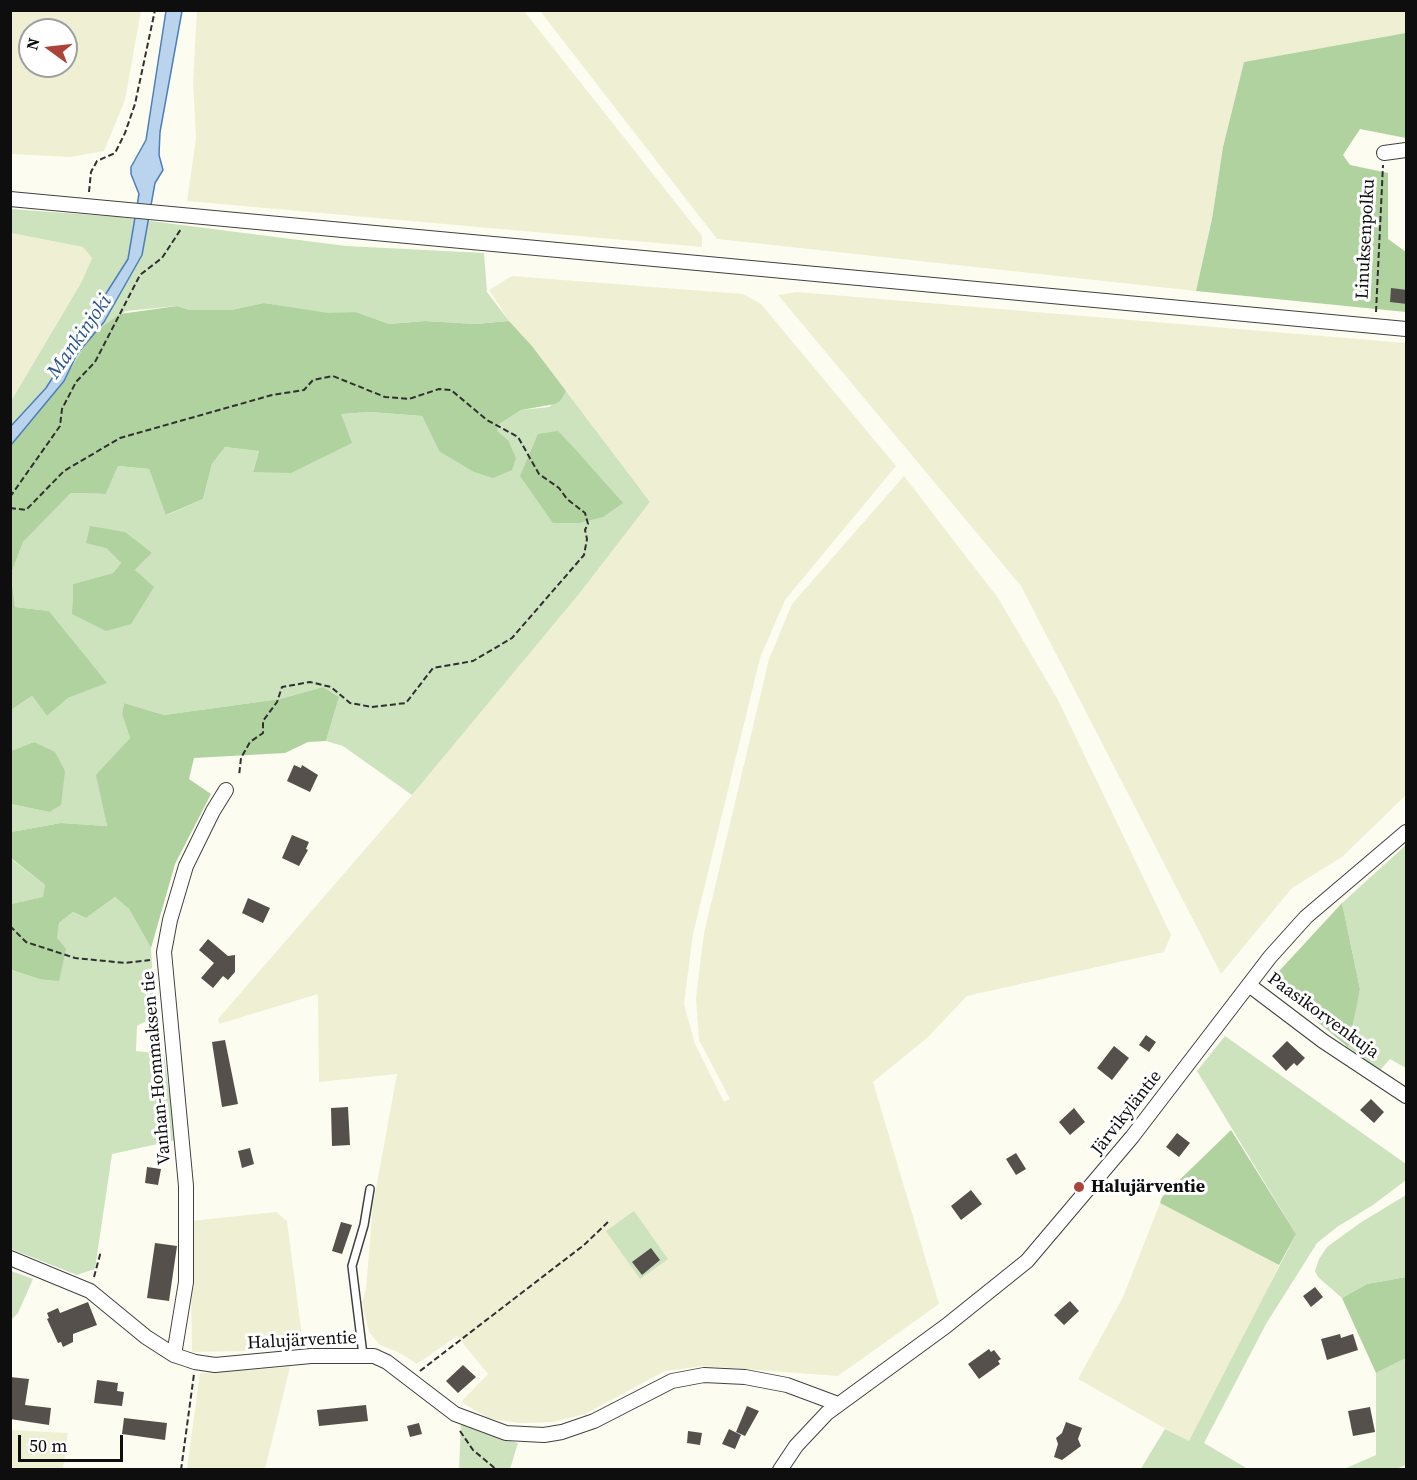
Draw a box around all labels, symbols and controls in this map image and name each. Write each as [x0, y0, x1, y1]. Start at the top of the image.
north arrow [18, 18, 78, 78]
text: N [20, 35, 45, 52]
street label: Linuksenpolku [1352, 178, 1380, 300]
water label: Mankinjoki [42, 291, 118, 383]
street label: Paasikorvenkuja [1263, 968, 1383, 1064]
street label: Vanhan-Hommaksen tie [138, 970, 176, 1166]
street label: Järvikyläntie [1087, 1066, 1167, 1160]
place label: Halujärventie [1091, 1176, 1205, 1198]
marker: Halujärventie [1072, 1180, 1086, 1194]
street label: Halujärventie [247, 1327, 357, 1355]
scale bar [21, 1423, 126, 1461]
text: 50 m [29, 1433, 67, 1458]

